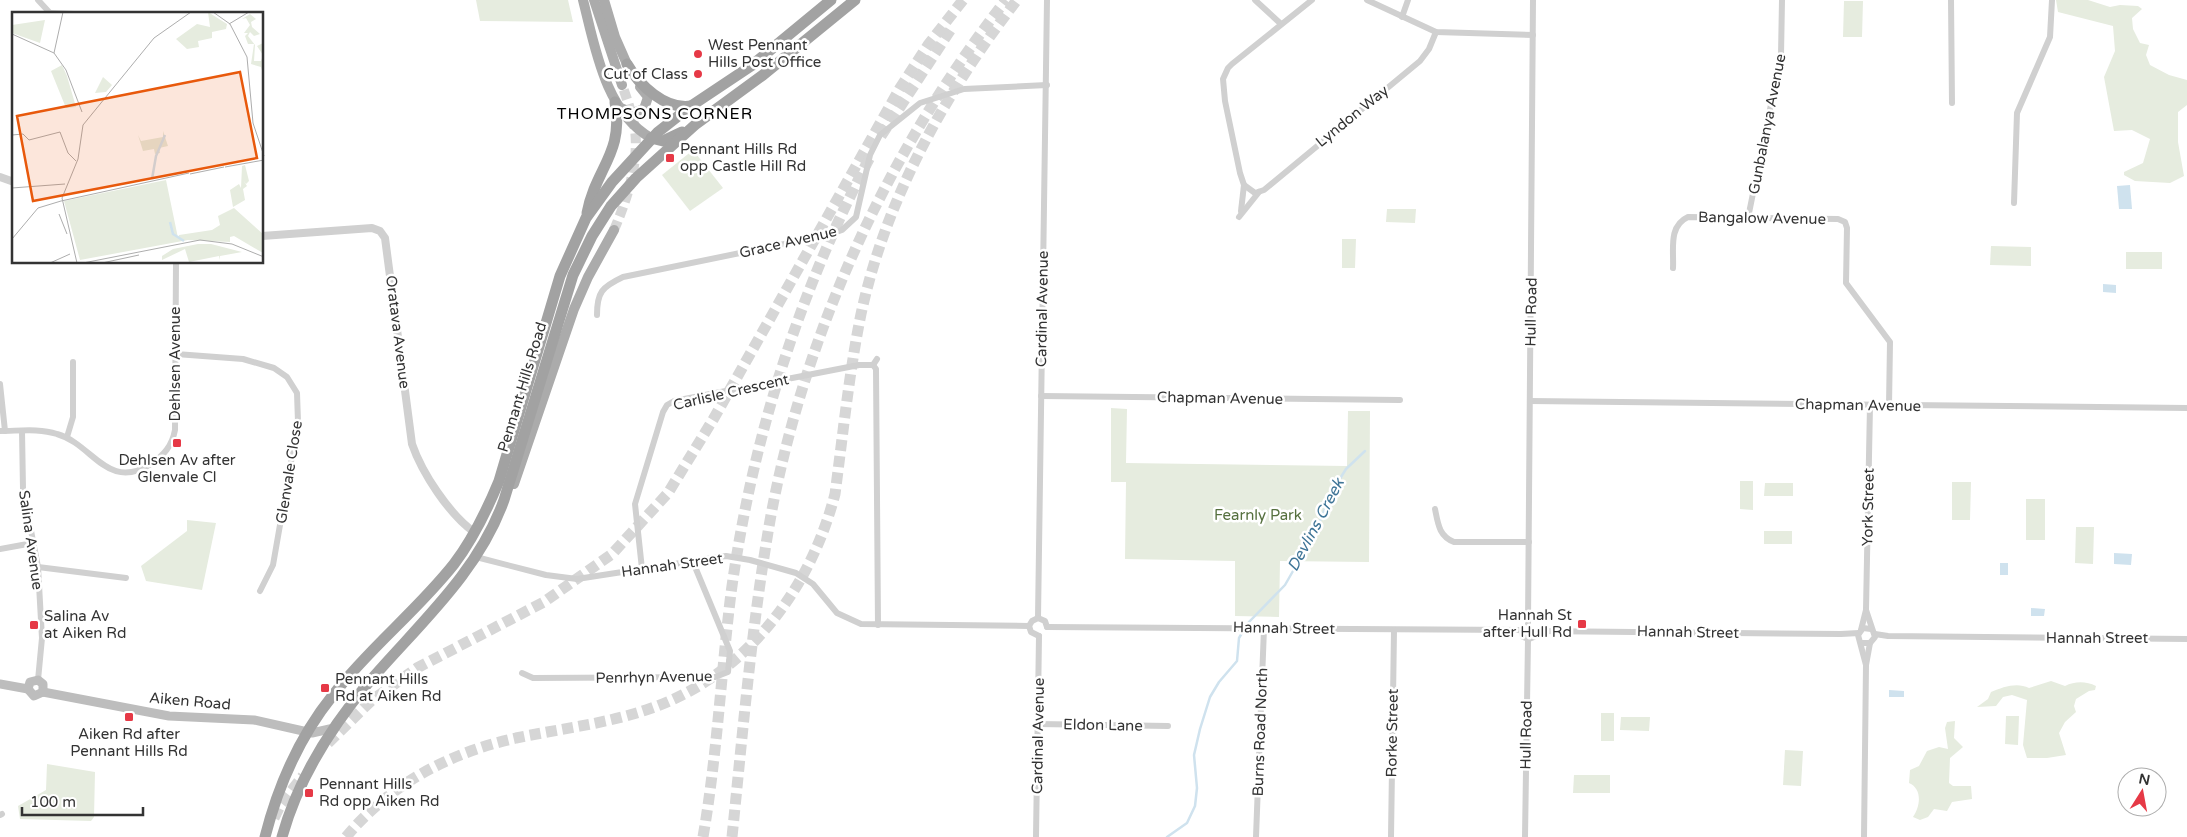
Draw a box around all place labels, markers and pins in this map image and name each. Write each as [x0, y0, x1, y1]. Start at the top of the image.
place label: West Pennant Hills Post Office [708, 36, 821, 71]
marker: West Pennant Hills Post Office [692, 48, 704, 60]
place label: Cut of Class [603, 65, 688, 83]
marker: Cut of Class [692, 68, 704, 80]
place label: Pennant Hills Rd opp Castle Hill Rd [680, 140, 806, 175]
marker: Pennant Hills Rd opp Castle Hill Rd [664, 152, 676, 164]
marker: Dehlsen Av after Glenvale Cl [171, 437, 183, 449]
place label: Dehlsen Av after Glenvale Cl [118, 451, 236, 486]
place label: Hannah St after Hull Rd [1483, 606, 1572, 641]
place label: Salina Av at Aiken Rd [44, 607, 126, 642]
marker: Hannah St after Hull Rd [1576, 618, 1588, 630]
marker: Salina Av at Aiken Rd [28, 619, 40, 631]
place label: Pennant Hills Rd at Aiken Rd [335, 670, 441, 705]
marker: Pennant Hills Rd at Aiken Rd [319, 682, 331, 694]
marker: Aiken Rd after Pennant Hills Rd [123, 711, 135, 723]
place label: Aiken Rd after Pennant Hills Rd [70, 725, 188, 760]
place label: Pennant Hills Rd opp Aiken Rd [319, 775, 440, 810]
marker: Pennant Hills Rd opp Aiken Rd [303, 787, 315, 799]

